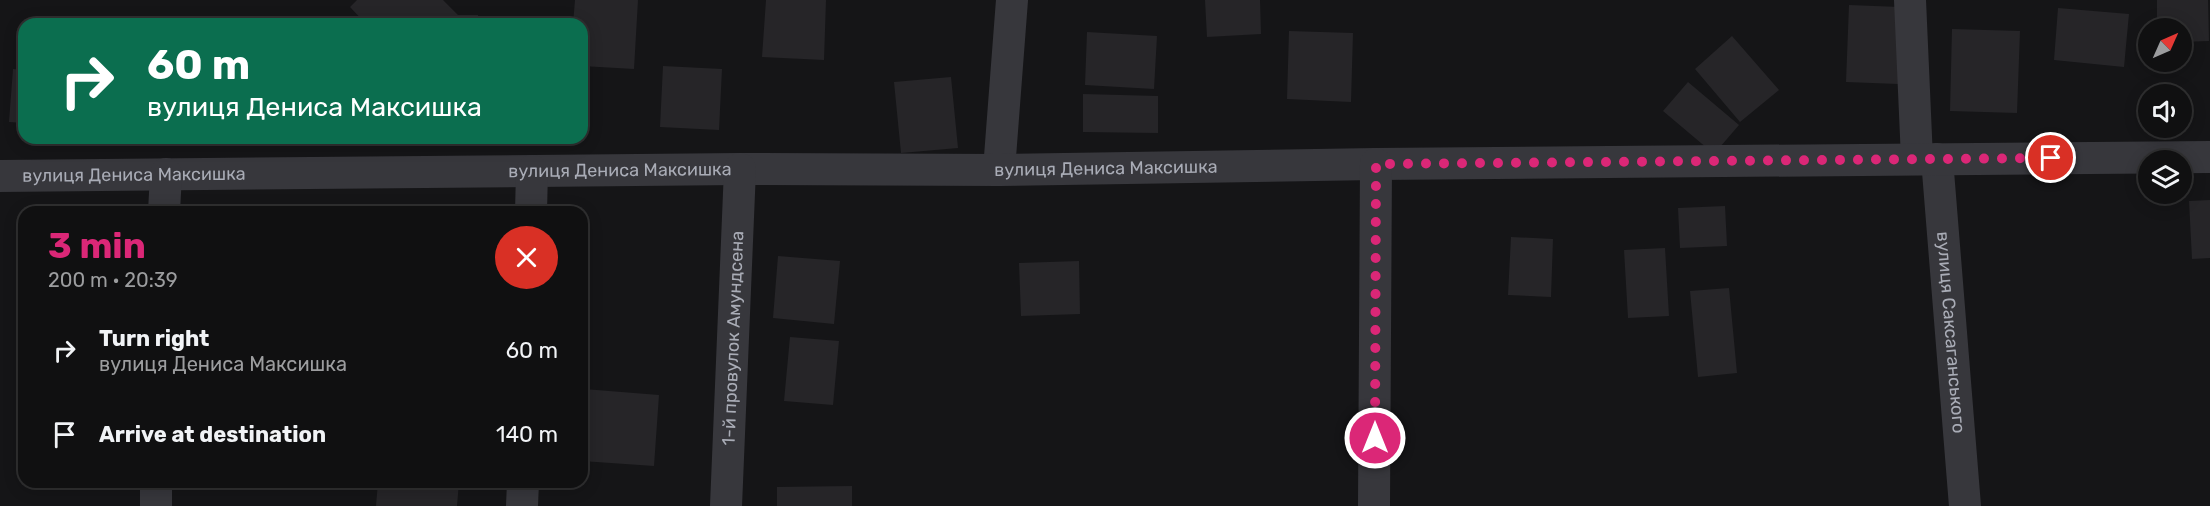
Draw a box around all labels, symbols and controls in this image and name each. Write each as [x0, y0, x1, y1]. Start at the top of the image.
north arrow [2138, 18, 2192, 72]
map controls [2138, 18, 2192, 204]
text: 60 m [147, 40, 250, 90]
icon: right [48, 42, 126, 120]
button: sound [2138, 84, 2192, 138]
text: вулиця Дениса Максишка [147, 91, 482, 123]
pin [2025, 132, 2076, 183]
icon: arrive [2034, 141, 2067, 174]
button: layers [2138, 150, 2192, 204]
street label: вулиця Дениса Максишка [994, 156, 1218, 181]
street label: вулиця Дениса Максишка [508, 158, 732, 182]
street label: вулиця Дениса Максишка [22, 163, 246, 187]
text: 3 min [48, 224, 146, 267]
button: close [495, 226, 558, 289]
street label: 1-й провулок Амундсена [718, 230, 748, 446]
street label: вулиця Саксаганського [1932, 231, 1970, 434]
text: 200 m · 20:39 [48, 268, 178, 292]
text: Turn right [99, 325, 209, 352]
icon: right [48, 334, 81, 367]
text: 60 m [506, 337, 558, 364]
text: вулиця Дениса Максишка [99, 352, 347, 376]
position arrow [1343, 406, 1407, 470]
icon: arrive [48, 418, 81, 451]
text: Arrive at destination [99, 421, 326, 448]
text: 140 m [496, 421, 558, 448]

